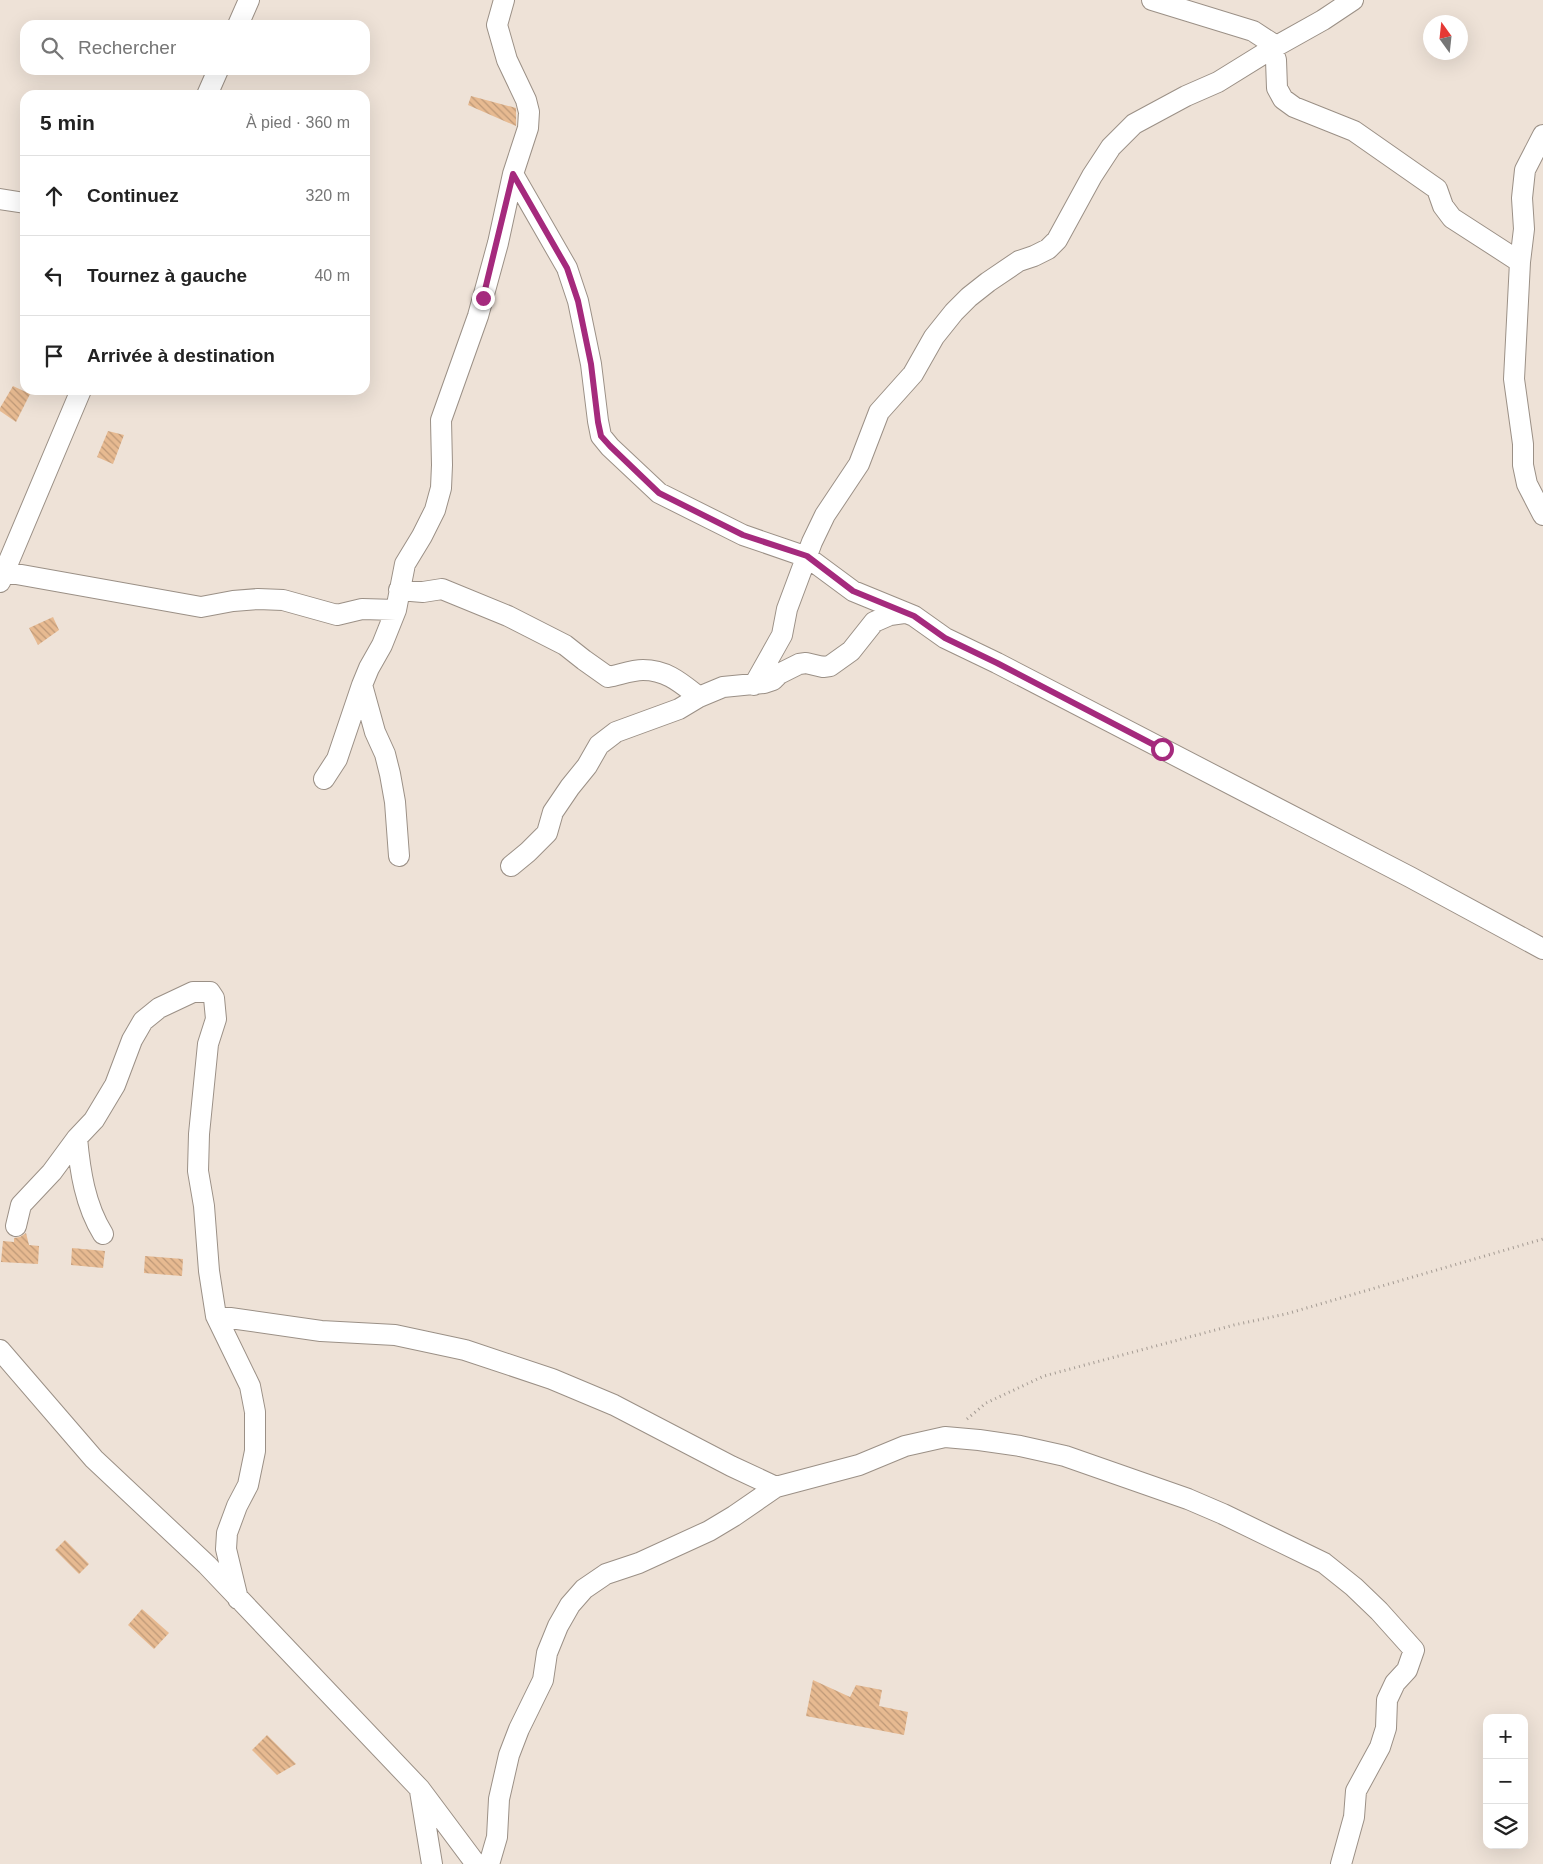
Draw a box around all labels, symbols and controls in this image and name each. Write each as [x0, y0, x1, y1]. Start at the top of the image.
north arrow [1423, 15, 1468, 60]
search box [20, 20, 370, 75]
icon: search [38, 34, 66, 62]
text: Rechercher [78, 37, 176, 58]
text: 5 min [40, 111, 95, 134]
text: À pied · 360 m [246, 114, 350, 131]
icon: ahead [40, 182, 68, 210]
text: Continuez [87, 185, 179, 206]
text: 320 m [306, 187, 350, 204]
icon: left [40, 262, 68, 290]
text: Tournez à gauche [87, 265, 247, 286]
text: 40 m [314, 267, 350, 284]
route end [472, 287, 495, 310]
icon: arrive [40, 342, 68, 370]
text: Arrivée à destination [87, 345, 275, 366]
route start [1151, 738, 1174, 761]
map controls [1483, 1714, 1528, 1849]
button: + [1483, 1714, 1528, 1759]
button: − [1483, 1759, 1528, 1804]
button: layers [1483, 1804, 1528, 1849]

